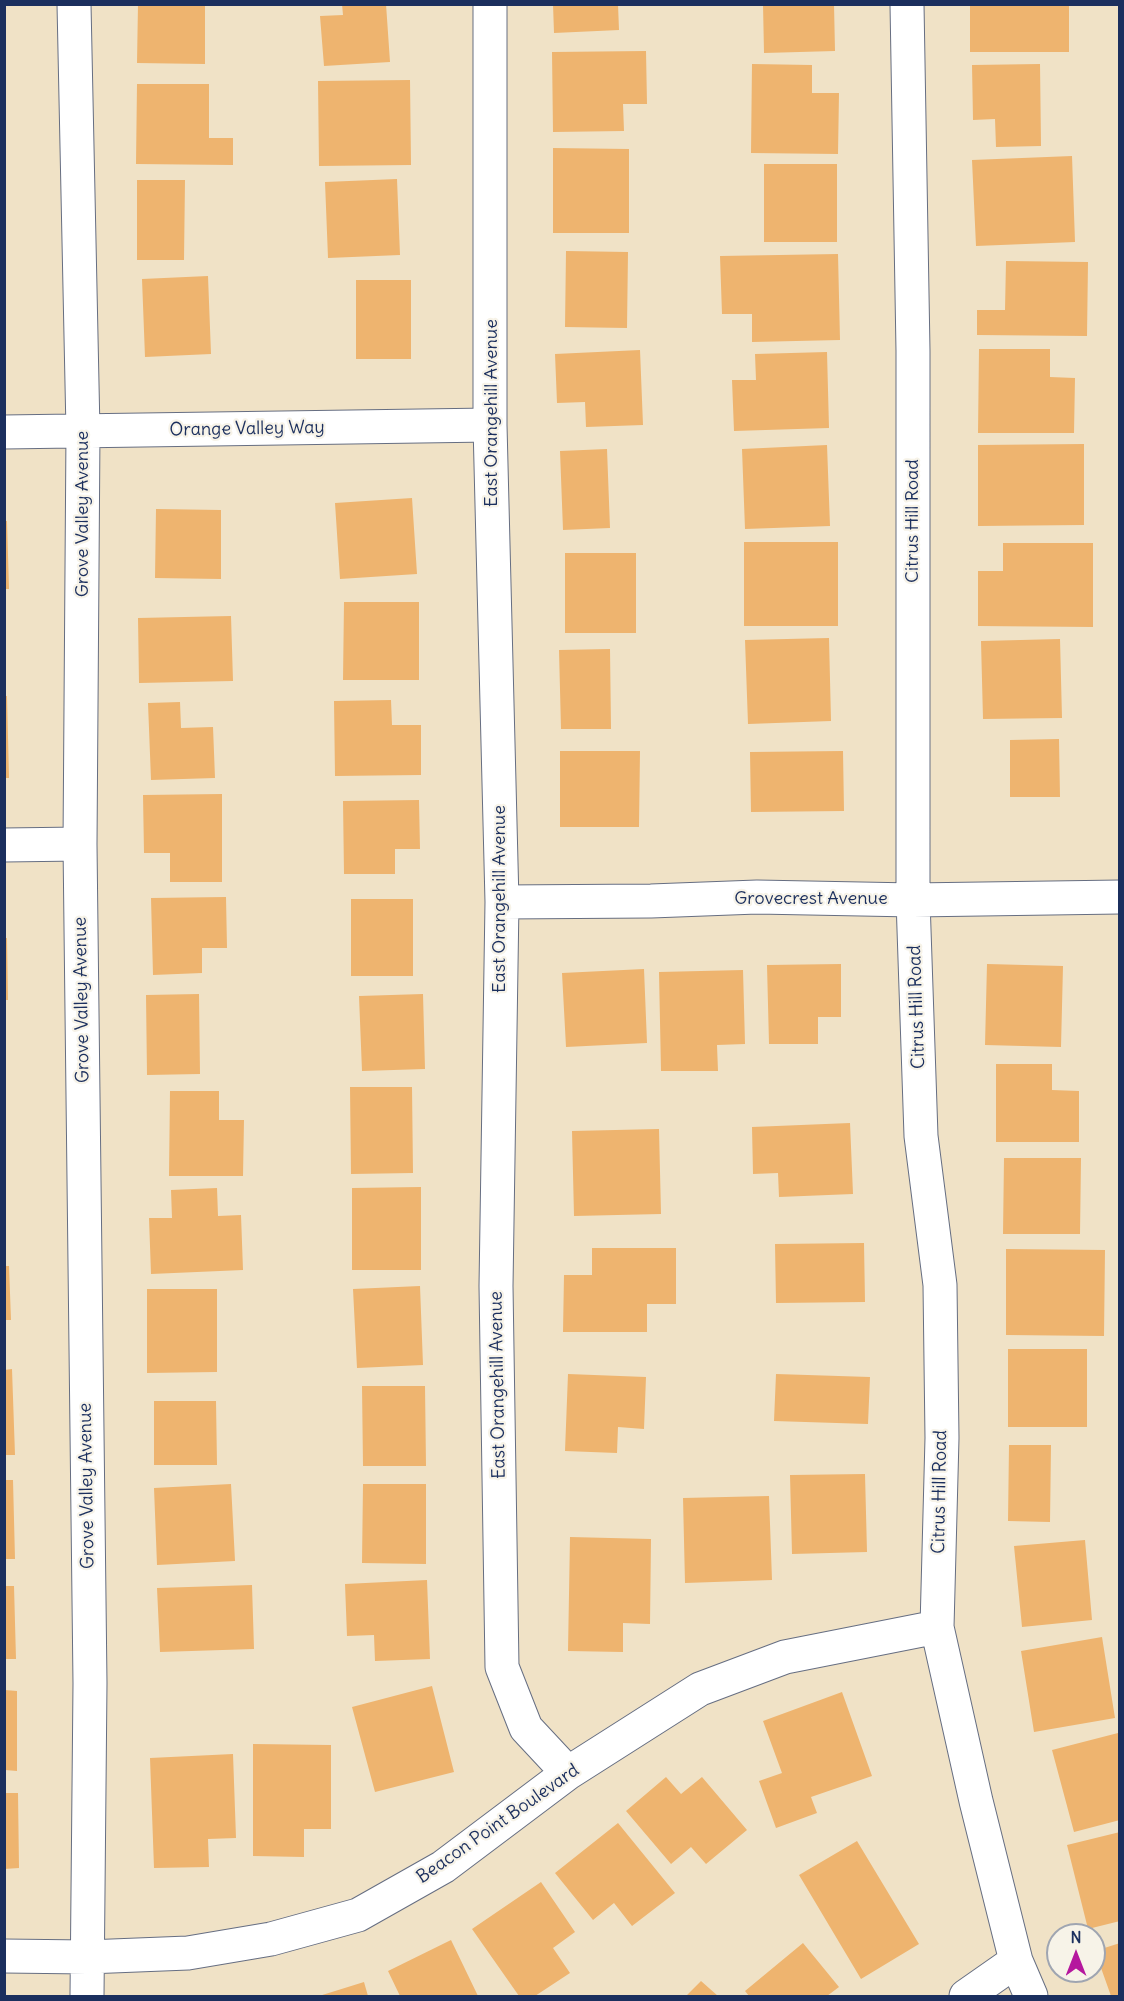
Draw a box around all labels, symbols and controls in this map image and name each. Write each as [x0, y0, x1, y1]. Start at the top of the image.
street label: East Orangehill Avenue [481, 319, 503, 507]
street label: Orange Valley Way [169, 417, 325, 441]
street label: Grove Valley Avenue [72, 431, 94, 597]
street label: Citrus Hill Road [902, 459, 924, 583]
street label: East Orangehill Avenue [489, 805, 511, 993]
street label: Grovecrest Avenue [734, 888, 888, 910]
street label: Grove Valley Avenue [70, 917, 94, 1083]
street label: Citrus Hill Road [904, 945, 930, 1069]
street label: East Orangehill Avenue [486, 1291, 510, 1479]
street label: Grove Valley Avenue [75, 1403, 99, 1569]
street label: Citrus Hill Road [928, 1430, 952, 1554]
street label: Beacon Point Boulevard [413, 1760, 583, 1888]
north arrow [1046, 1923, 1106, 1983]
text: N [1070, 1927, 1082, 1947]

